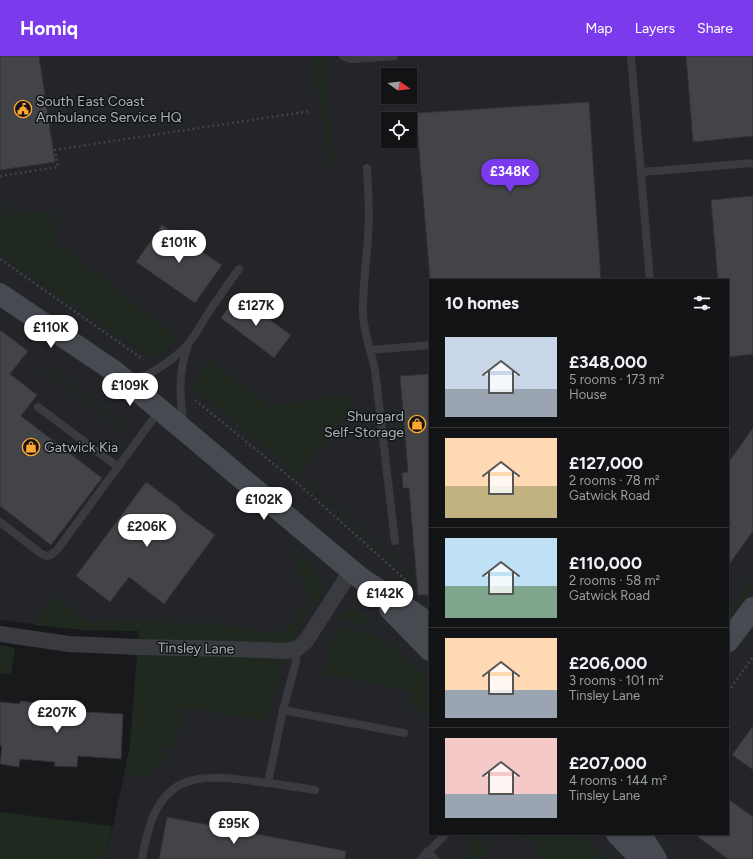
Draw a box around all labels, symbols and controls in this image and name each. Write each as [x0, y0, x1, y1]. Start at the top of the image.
text: Homiq [20, 17, 78, 40]
text: Map [585, 20, 613, 37]
text: Layers [635, 20, 675, 37]
text: Share [697, 20, 733, 37]
north arrow [381, 68, 417, 104]
map controls [381, 68, 417, 148]
place label: South East Coast Ambulance Service HQ [36, 93, 182, 126]
public building icon: South East Coast Ambulance Service HQ [13, 99, 33, 119]
button: locate [381, 112, 417, 148]
pin: £348K [482, 159, 538, 193]
text: £348K [490, 164, 530, 179]
pin: £101K [151, 230, 207, 264]
text: £101K [161, 235, 197, 250]
icon: filters [691, 292, 713, 314]
pin: £127K [228, 293, 284, 327]
text: 10 homes [445, 293, 519, 313]
text: £127K [238, 298, 274, 313]
pin: £110K [23, 315, 79, 349]
text: £110K [33, 320, 69, 335]
text: £348,000 [569, 352, 647, 372]
icon: home [477, 353, 525, 401]
text: 5 rooms · 173 m² [569, 372, 664, 387]
pin: £109K [102, 373, 158, 407]
text: £109K [111, 378, 149, 393]
text: House [569, 387, 607, 402]
place label: Shurgard Self-Storage [324, 408, 404, 441]
shop icon: Shurgard Self-Storage [407, 414, 427, 434]
shop icon: Gatwick Kia [21, 437, 41, 457]
place label: Gatwick Kia [44, 439, 118, 456]
text: £127,000 [569, 453, 643, 473]
icon: home [477, 454, 525, 502]
text: 2 rooms · 78 m² [569, 473, 660, 488]
pin: £102K [236, 487, 292, 521]
text: Gatwick Road [569, 488, 650, 503]
text: £102K [245, 492, 283, 507]
pin: £206K [119, 514, 175, 548]
text: £206K [127, 519, 167, 534]
text: £110,000 [569, 553, 642, 573]
icon: home [477, 554, 525, 602]
text: 2 rooms · 58 m² [569, 573, 660, 588]
pin: £142K [357, 581, 413, 615]
text: £142K [366, 586, 404, 601]
text: Gatwick Road [569, 588, 650, 603]
street label: Tinsley Lane [158, 639, 235, 658]
text: £206,000 [569, 653, 647, 673]
icon: home [477, 654, 525, 702]
text: 3 rooms · 101 m² [569, 673, 664, 688]
text: Tinsley Lane [569, 688, 640, 703]
pin: £207K [29, 700, 85, 734]
text: £207K [37, 705, 77, 720]
text: £207,000 [569, 753, 647, 773]
icon: home [477, 754, 525, 802]
text: 4 rooms · 144 m² [569, 773, 667, 788]
text: Tinsley Lane [569, 788, 640, 803]
pin: £95K [210, 811, 258, 845]
text: £95K [218, 816, 250, 831]

